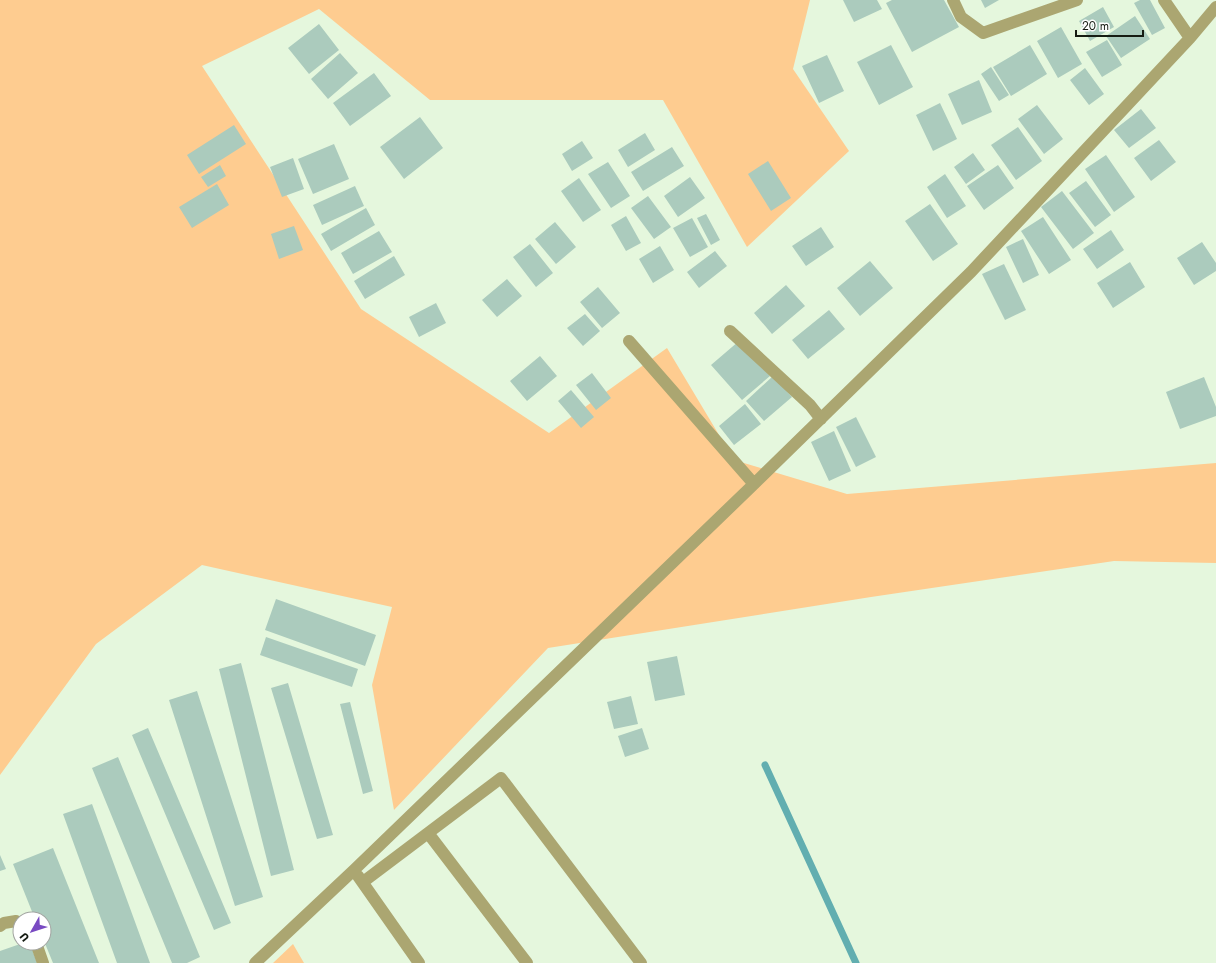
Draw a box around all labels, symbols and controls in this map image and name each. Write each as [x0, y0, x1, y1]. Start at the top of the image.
scale bar [1076, 12, 1143, 38]
text: 20 m [1082, 17, 1109, 35]
north arrow [12, 911, 52, 951]
text: U [16, 929, 33, 945]

